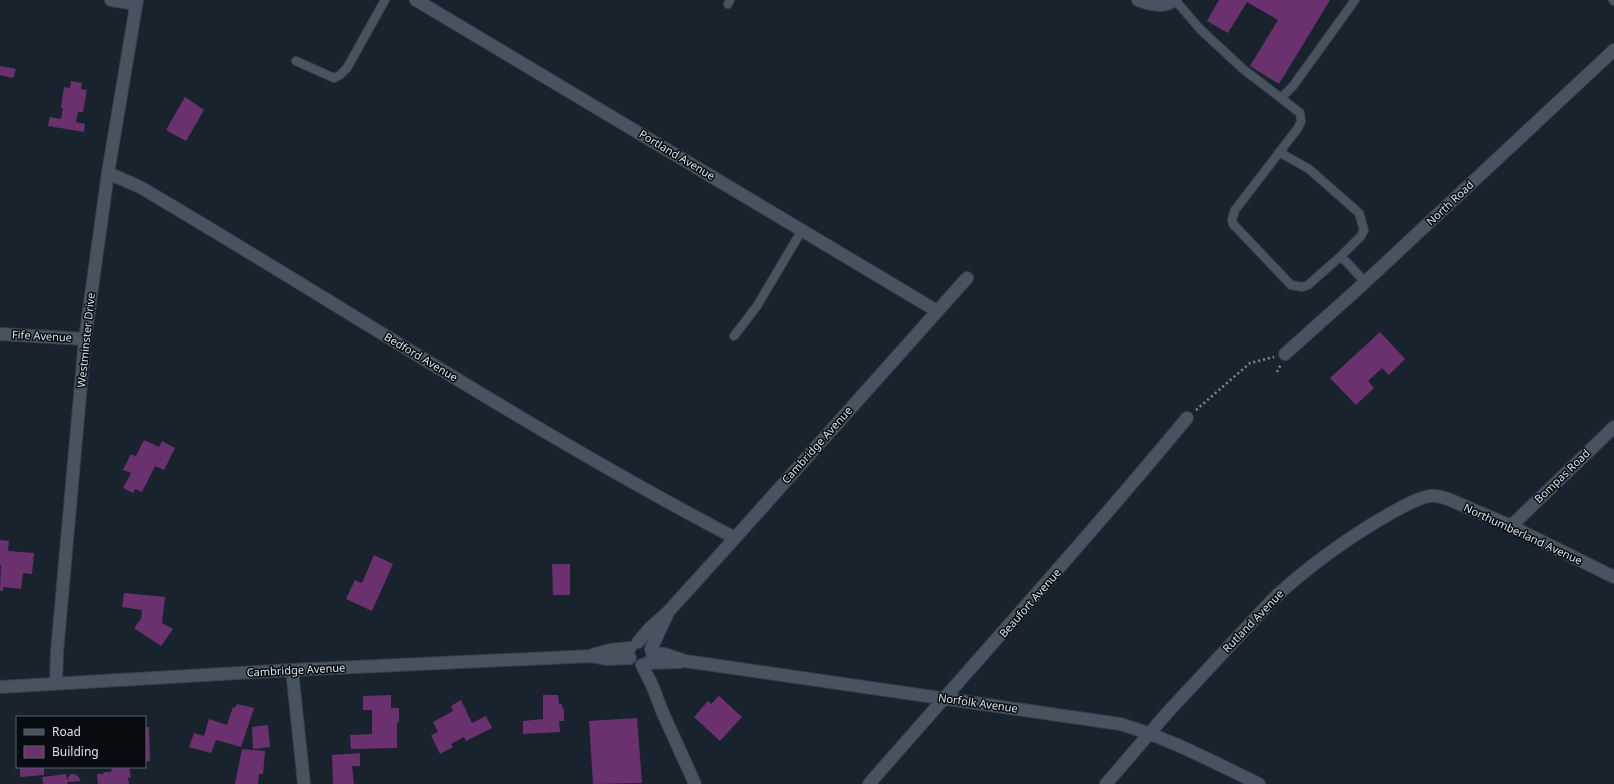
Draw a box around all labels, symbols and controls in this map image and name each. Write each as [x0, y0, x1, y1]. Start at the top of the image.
street label: Portland Avenue [637, 126, 718, 183]
street label: North Road [1423, 177, 1477, 228]
street label: Westminster Drive [73, 292, 98, 388]
street label: Fife Avenue [12, 326, 72, 345]
street label: Bedford Avenue [382, 329, 461, 384]
street label: Cambridge Avenue [778, 403, 855, 486]
street label: Bompas Road [1531, 445, 1593, 506]
street label: Northumberland Avenue [1462, 499, 1585, 568]
street label: Beaufort Avenue [996, 565, 1064, 640]
street label: Rutland Avenue [1219, 586, 1286, 655]
street label: Cambridge Avenue [246, 659, 346, 680]
street label: Norfolk Avenue [937, 689, 1019, 716]
legend [16, 716, 146, 768]
text: Road [52, 723, 81, 740]
text: Building [52, 743, 99, 760]

